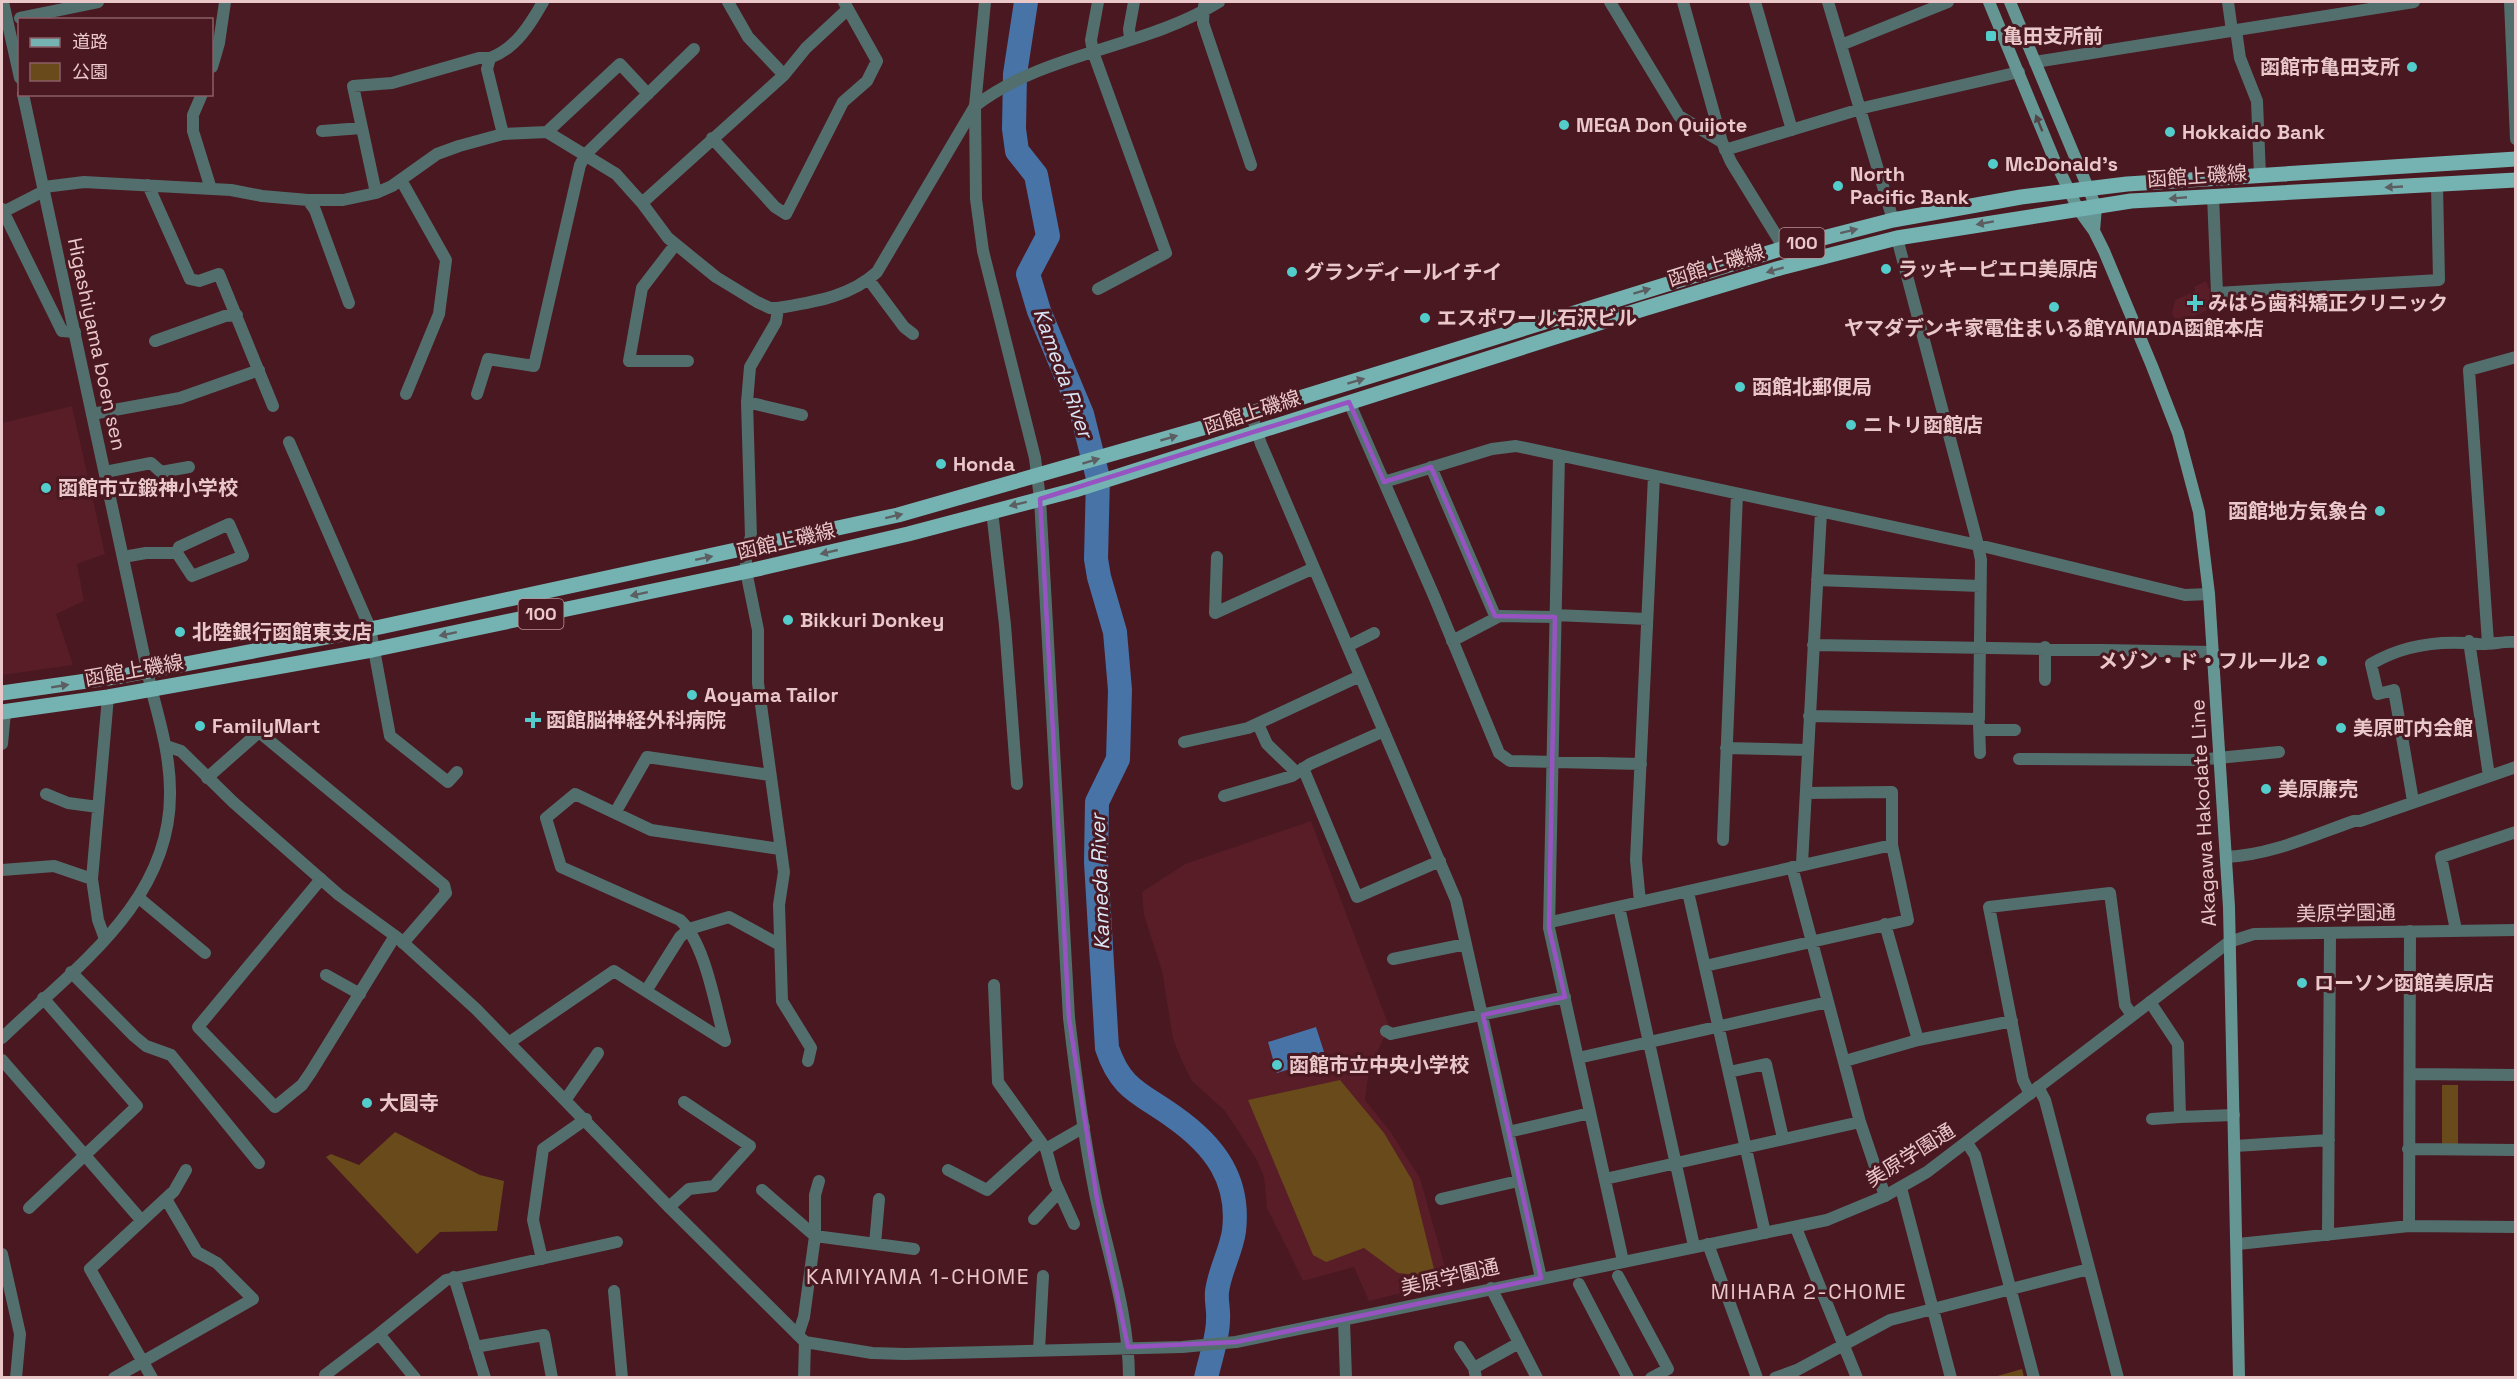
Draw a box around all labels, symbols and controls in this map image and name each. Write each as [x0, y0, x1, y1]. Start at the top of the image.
legend [18, 18, 213, 96]
place label: 亀田支所前 [2003, 23, 2103, 49]
marker: 亀田支所前 [1984, 29, 1998, 43]
text: 道路 [72, 30, 108, 53]
place label: 函館市亀田支所 [2260, 54, 2400, 80]
text: 公園 [72, 60, 108, 83]
marker: 函館市亀田支所 [2405, 60, 2419, 74]
place label: MEGA Don Quijote [1576, 112, 1747, 138]
one-way arrow [2034, 113, 2044, 131]
marker: MEGA Don Quijote [1557, 118, 1571, 132]
place label: Hokkaido Bank [2182, 119, 2325, 145]
marker: Hokkaido Bank [2163, 125, 2177, 139]
place label: McDonald's [2005, 151, 2118, 177]
marker: McDonald's [1986, 157, 2000, 171]
street label: 函館上磯線 [2146, 160, 2248, 192]
place label: North Pacific Bank [1850, 161, 1969, 210]
marker: North Pacific Bank [1831, 179, 1845, 193]
one-way arrow [2385, 182, 2404, 191]
one-way arrow [2169, 193, 2188, 202]
one-way arrow [1976, 219, 1995, 228]
one-way arrow [1840, 226, 1859, 236]
road number: 100 [1780, 228, 1824, 258]
street label: Higashiyama boen sen [62, 235, 132, 453]
street label: 函館上磯線 [1664, 238, 1768, 292]
place label: ラッキーピエロ美原店 [1898, 256, 2098, 282]
place label: グランディールイチイ [1304, 259, 1503, 285]
marker: ラッキーピエロ美原店 [1879, 262, 1893, 276]
marker: グランディールイチイ [1285, 265, 1299, 279]
one-way arrow [1765, 266, 1783, 275]
one-way arrow [1633, 286, 1651, 296]
place label: みはら歯科矯正クリニック [2208, 290, 2448, 316]
marker: みはら歯科矯正クリニック [2186, 294, 2204, 312]
marker: ヤマダデンキ家電住まいる館YAMADA函館本店 [2047, 300, 2061, 314]
water label: Kameda River [1028, 304, 1100, 443]
place label: エスポワール石沢ビル [1437, 305, 1637, 331]
marker: エスポワール石沢ビル [1418, 311, 1432, 325]
place label: ヤマダデンキ家電住まいる館YAMADA函館本店 [1844, 315, 2264, 341]
place label: 函館北郵便局 [1752, 374, 1872, 400]
one-way arrow [1347, 376, 1365, 385]
marker: 函館北郵便局 [1733, 380, 1747, 394]
street label: 函館上磯線 [1200, 384, 1304, 440]
place label: ニトリ函館店 [1863, 412, 1983, 438]
marker: ニトリ函館店 [1844, 418, 1858, 432]
one-way arrow [1160, 433, 1178, 442]
place label: Honda [953, 451, 1015, 477]
one-way arrow [1082, 456, 1100, 466]
marker: Honda [934, 457, 948, 471]
place label: 函館市立鍛神小学校 [58, 475, 238, 501]
marker: 函館市立鍛神小学校 [39, 481, 53, 495]
place label: 函館地方気象台 [2228, 498, 2368, 524]
one-way arrow [1009, 500, 1027, 510]
marker: 函館地方気象台 [2373, 504, 2387, 518]
one-way arrow [885, 510, 903, 520]
street label: 函館上磯線 [734, 517, 838, 565]
one-way arrow [820, 548, 838, 558]
one-way arrow [695, 553, 714, 562]
one-way arrow [629, 590, 648, 599]
road number: 100 [518, 599, 564, 629]
place label: Bikkuri Donkey [800, 607, 944, 633]
marker: Bikkuri Donkey [781, 613, 795, 627]
place label: 北陸銀行函館東支店 [192, 619, 372, 645]
marker: 北陸銀行函館東支店 [173, 625, 187, 639]
one-way arrow [438, 630, 457, 639]
place label: メゾン・ド・フルール2 [2098, 648, 2310, 674]
street label: 函館上磯線 [83, 649, 185, 691]
marker: メゾン・ド・フルール2 [2315, 654, 2329, 668]
one-way arrow [50, 681, 69, 690]
place label: Aoyama Tailor [704, 682, 838, 708]
marker: Aoyama Tailor [685, 688, 699, 702]
street label: Akagawa Hakodate Line [2184, 699, 2222, 927]
place label: 函館脳神経外科病院 [546, 707, 726, 733]
marker: 函館脳神経外科病院 [524, 711, 542, 729]
place label: FamilyMart [212, 713, 320, 739]
place label: 美原町内会館 [2353, 715, 2473, 741]
marker: FamilyMart [193, 719, 207, 733]
marker: 美原町内会館 [2334, 721, 2348, 735]
place label: 美原廉売 [2278, 776, 2358, 802]
marker: 美原廉売 [2259, 782, 2273, 796]
water label: Kameda River [1084, 812, 1115, 950]
street label: 美原学園通 [2296, 899, 2396, 927]
place label: ローソン函館美原店 [2314, 970, 2494, 996]
marker: ローソン函館美原店 [2295, 976, 2309, 990]
place label: 函館市立中央小学校 [1289, 1052, 1469, 1078]
marker: 函館市立中央小学校 [1270, 1058, 1284, 1072]
place label: 大圓寺 [379, 1090, 439, 1116]
marker: 大圓寺 [360, 1096, 374, 1110]
street label: 美原学園通 [1861, 1117, 1959, 1193]
street label: 美原学園通 [1398, 1253, 1502, 1301]
district label: KAMIYAMA 1-CHOME [806, 1263, 1030, 1290]
district label: MIHARA 2-CHOME [1711, 1278, 1907, 1305]

